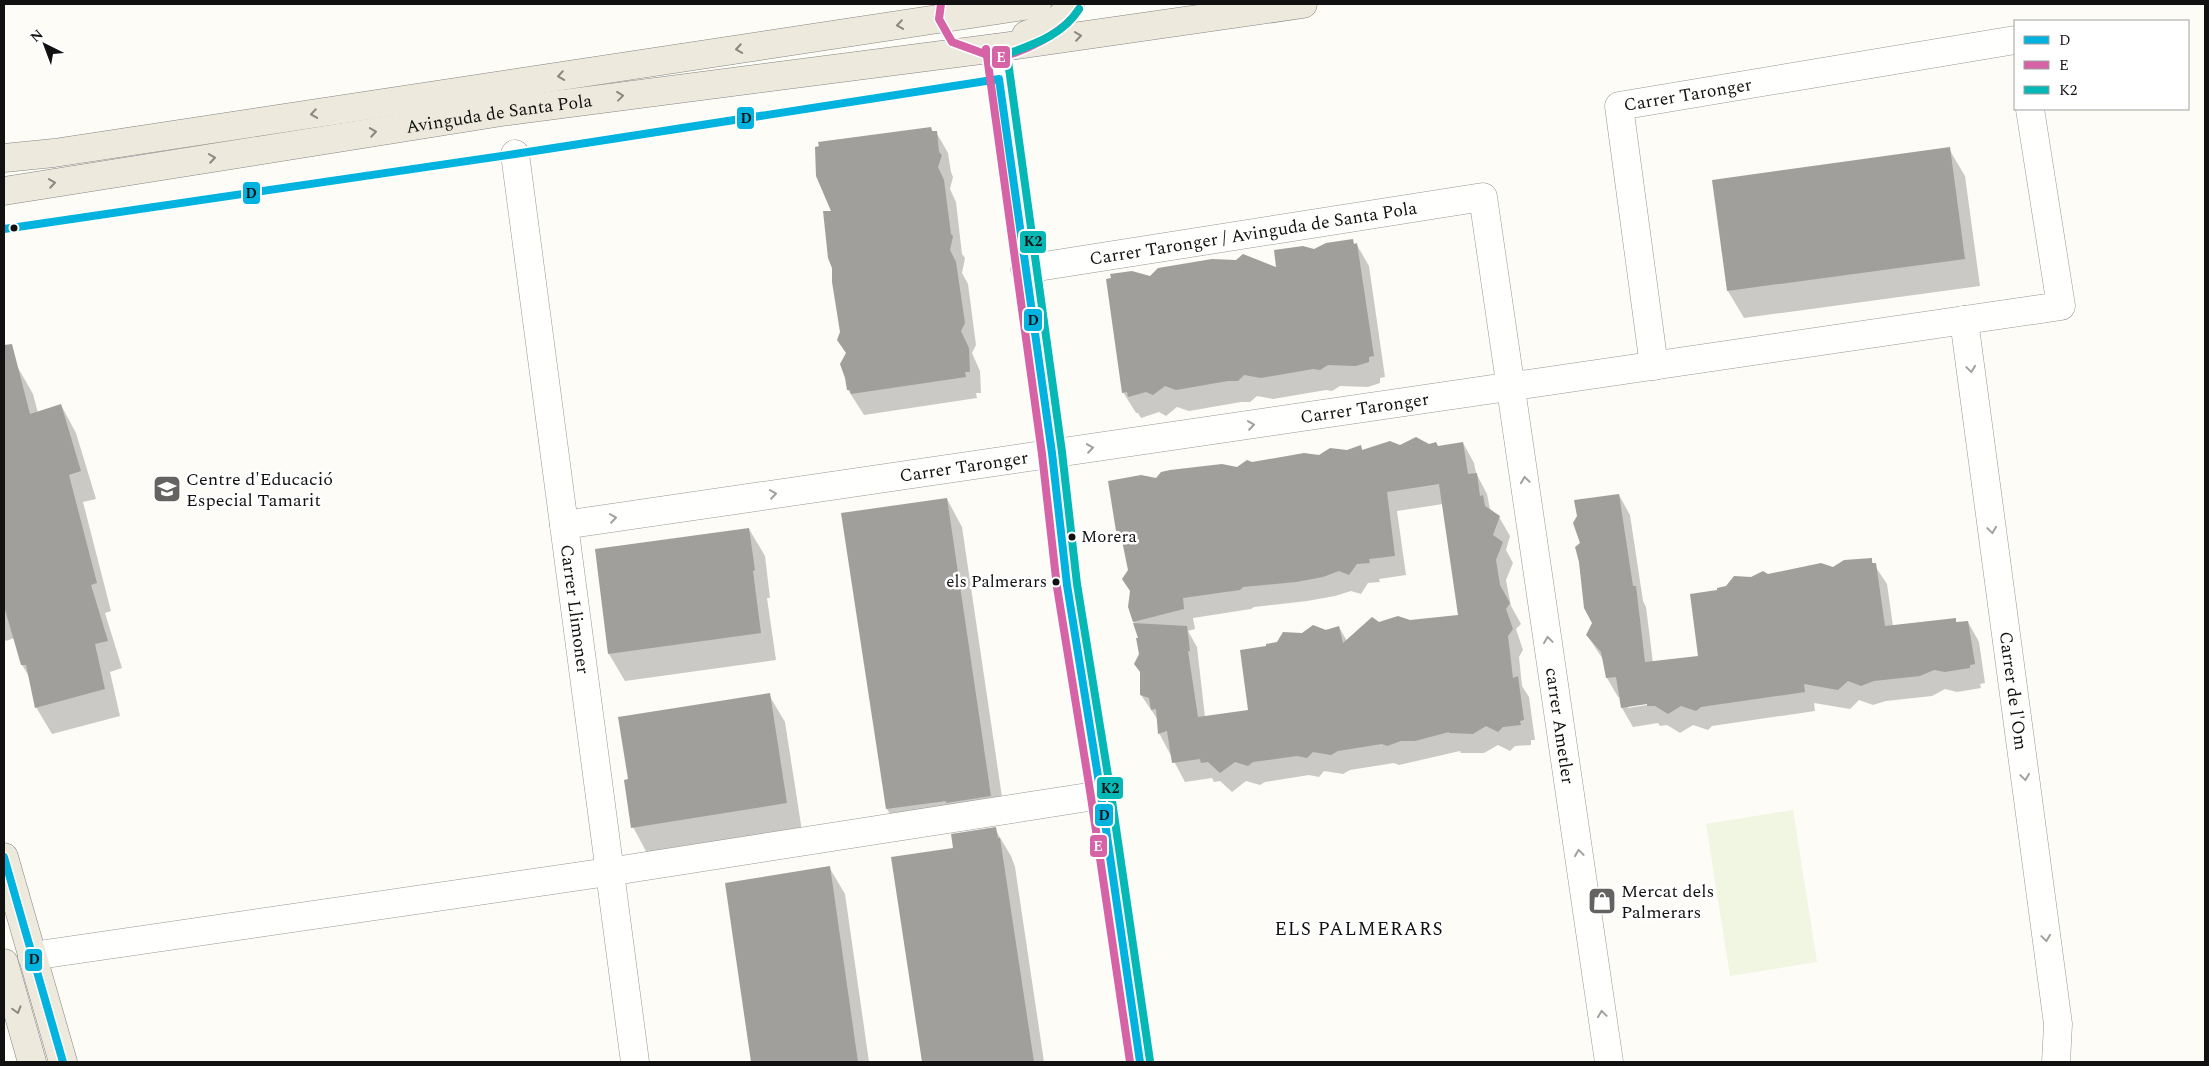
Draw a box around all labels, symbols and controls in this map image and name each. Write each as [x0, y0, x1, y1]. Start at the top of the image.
one-way arrow [895, 19, 904, 29]
north arrow [20, 20, 70, 70]
legend [2014, 20, 2189, 110]
text: N [25, 24, 48, 47]
text: D [2059, 29, 2071, 52]
one-way arrow [1075, 31, 1083, 42]
one-way arrow [735, 43, 743, 54]
line badge: E [991, 45, 1011, 69]
text: E [996, 47, 1006, 68]
text: E [2059, 54, 2069, 77]
one-way arrow [557, 70, 565, 81]
street label: Carrer Taronger [1622, 71, 1754, 119]
text: K2 [2059, 79, 2077, 102]
street label: Avinguda de Santa Pola [404, 87, 594, 141]
one-way arrow [617, 91, 625, 102]
line badge: D [736, 106, 755, 130]
one-way arrow [309, 108, 318, 118]
text: D [740, 108, 752, 129]
one-way arrow [369, 128, 377, 138]
one-way arrow [208, 153, 217, 163]
one-way arrow [48, 179, 56, 189]
line badge: D [242, 181, 261, 205]
text: D [245, 183, 257, 204]
street label: Carrer Taronger / Avinguda de Santa Pola [1088, 194, 1419, 272]
unlabelled marker [9, 223, 19, 233]
line badge: K2 [1019, 230, 1047, 254]
text: K2 [1024, 231, 1042, 252]
line badge: D [1023, 308, 1043, 332]
text: D [1027, 310, 1039, 331]
one-way arrow [1965, 364, 1975, 373]
street label: Carrer Taronger [1298, 385, 1431, 431]
one-way arrow [1247, 420, 1255, 431]
one-way arrow [1086, 443, 1094, 454]
street label: Carrer Taronger [898, 444, 1030, 489]
place label: Centre d'Educació Especial Tamarit [186, 466, 333, 514]
school or university icon: Centre d'Educació Especial Tamarit [152, 474, 182, 504]
one-way arrow [1520, 475, 1530, 484]
one-way arrow [769, 490, 778, 500]
one-way arrow [609, 513, 617, 524]
place label: Morera [1081, 524, 1137, 550]
one-way arrow [1986, 526, 1997, 534]
marker: Morera [1067, 532, 1077, 542]
street label: Carrer Llimoner [553, 543, 597, 675]
place label: els Palmerars [946, 569, 1047, 595]
marker: els Palmerars [1051, 577, 1061, 587]
street label: Carrer de l'Om [1992, 630, 2035, 752]
one-way arrow [1543, 636, 1554, 644]
street label: carrer Ametler [1538, 666, 1582, 786]
one-way arrow [2019, 774, 2030, 782]
line badge: K2 [1096, 776, 1124, 800]
text: K2 [1101, 778, 1119, 799]
line badge: D [1094, 803, 1114, 827]
text: D [1098, 805, 1110, 826]
line badge: E [1089, 834, 1108, 858]
text: E [1093, 836, 1103, 857]
one-way arrow [1574, 849, 1585, 857]
place label: Mercat dels Palmerars [1621, 878, 1714, 926]
shop icon: Mercat dels Palmerars [1587, 886, 1617, 916]
district label: ELS PALMERARS [1274, 915, 1444, 944]
one-way arrow [2041, 934, 2051, 943]
line badge: D [24, 948, 43, 972]
text: D [28, 949, 40, 970]
one-way arrow [11, 1005, 22, 1014]
one-way arrow [1597, 1010, 1608, 1018]

